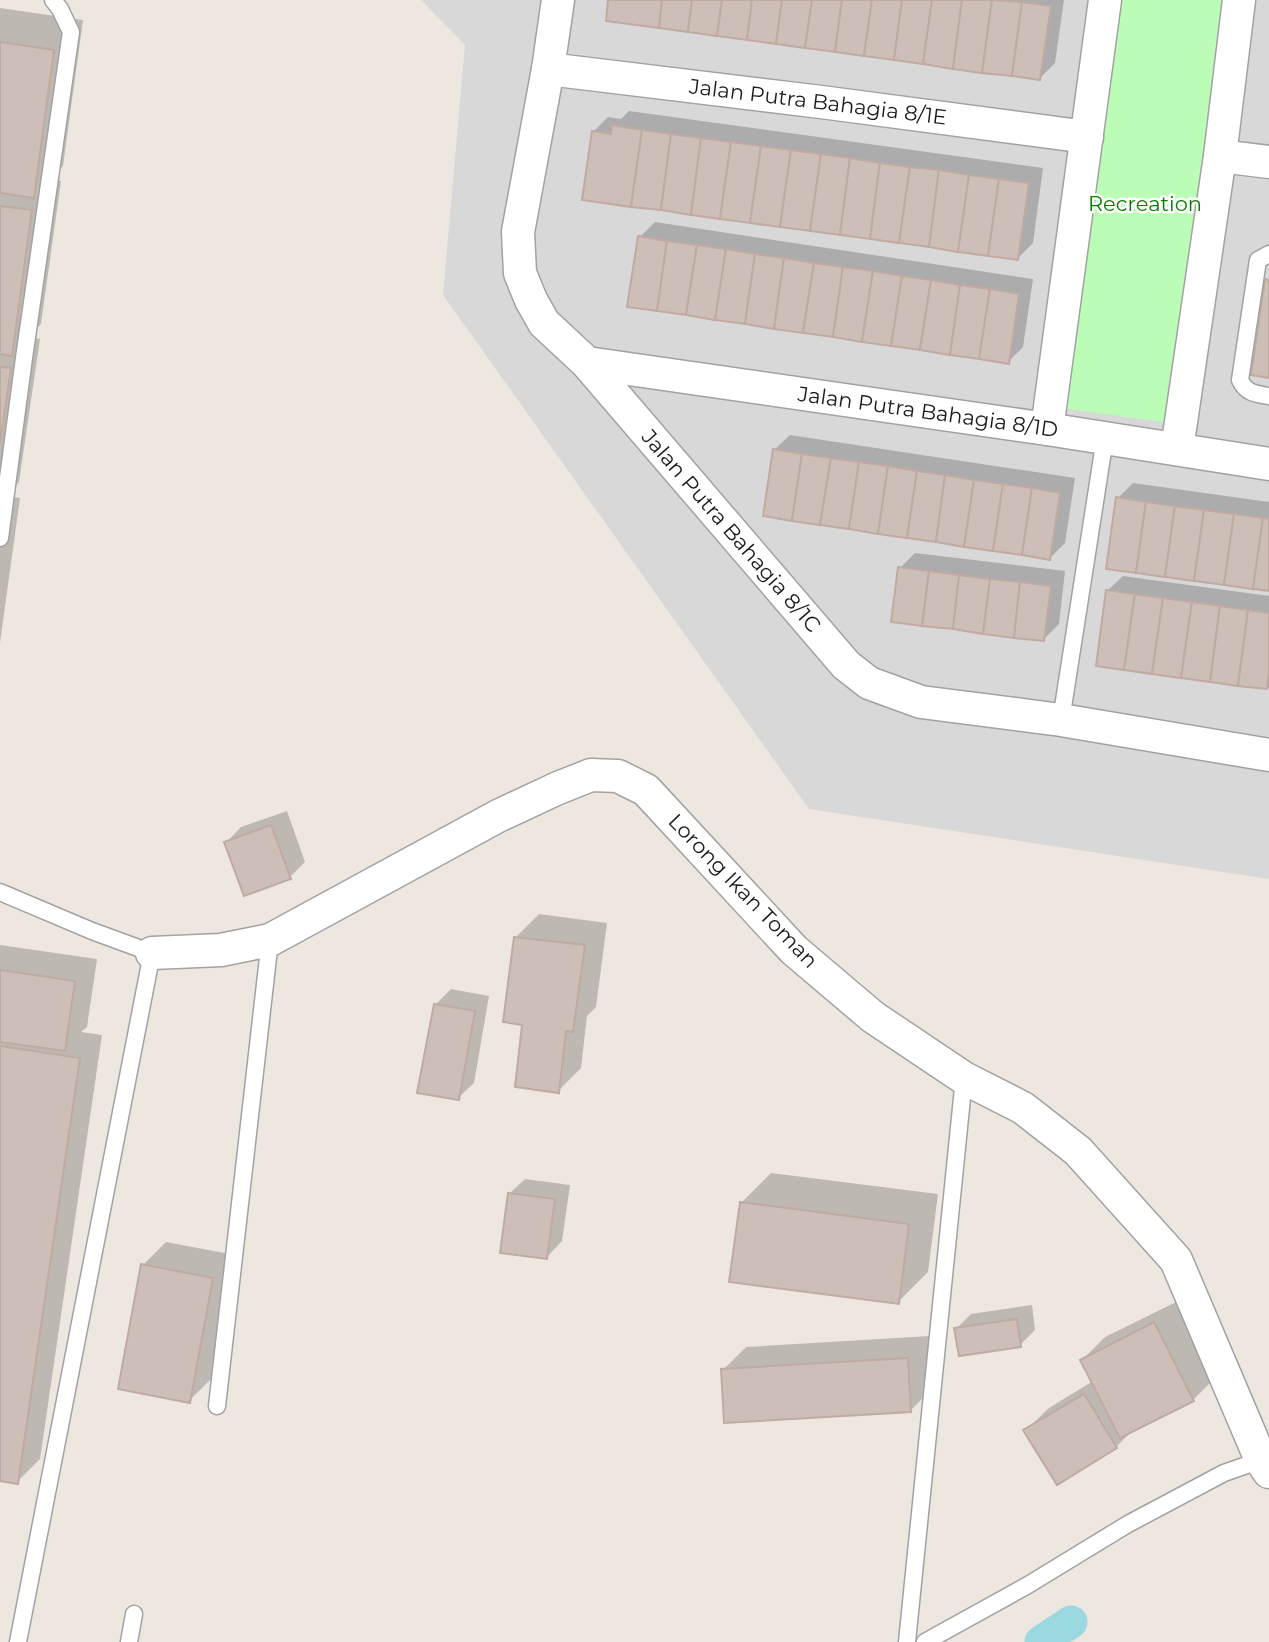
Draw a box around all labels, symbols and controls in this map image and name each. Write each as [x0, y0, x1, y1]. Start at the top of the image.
street label: Jalan Putra Bahagia 8/1E [687, 73, 948, 130]
park label: Recreation [1088, 191, 1202, 216]
street label: Jalan Putra Bahagia 8/1D [795, 381, 1060, 442]
street label: Jalan Putra Bahagia 8/1C [636, 424, 826, 637]
street label: Lorong Ikan Toman [663, 808, 823, 973]

